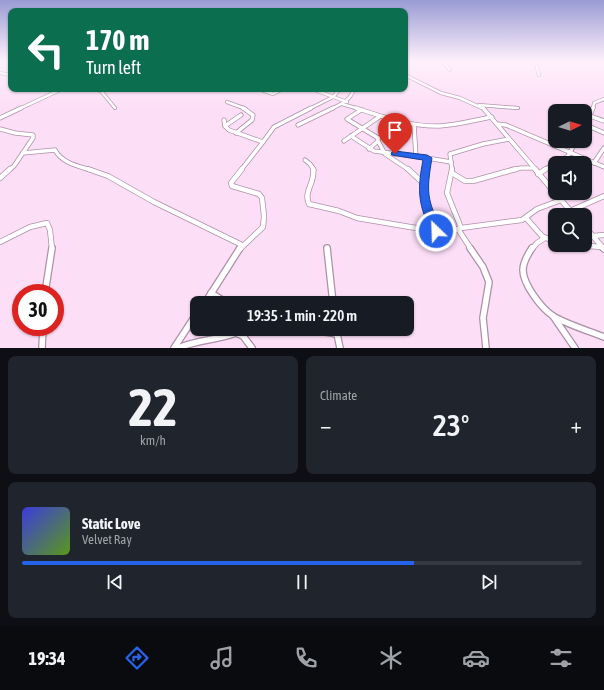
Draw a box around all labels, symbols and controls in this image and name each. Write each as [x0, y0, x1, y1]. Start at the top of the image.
icon: left [20, 24, 72, 76]
text: 170 m [86, 24, 149, 56]
text: Turn left [86, 57, 141, 78]
north arrow [548, 104, 592, 148]
map controls [548, 104, 592, 252]
pin [378, 113, 412, 154]
icon: arrive [384, 119, 406, 141]
button: sound [548, 156, 592, 200]
button: search [548, 208, 592, 252]
position arrow [415, 210, 457, 252]
speed limit sign: 30 [12, 284, 64, 336]
text: 19:35 · 1 min · 220 m [247, 307, 357, 324]
text: 22 [129, 377, 177, 437]
text: Climate [320, 388, 357, 403]
text: 23° [433, 408, 469, 442]
text: − [320, 412, 331, 438]
text: + [571, 412, 582, 438]
text: km/h [140, 433, 166, 448]
text: Static Love [82, 515, 141, 532]
text: Velvet Ray [82, 532, 132, 547]
icon: previous [104, 571, 126, 593]
icon: pause [291, 571, 313, 593]
icon: next [478, 571, 500, 593]
icon: directions [123, 644, 151, 672]
icon: music [208, 644, 236, 672]
icon: phone [292, 644, 320, 672]
icon: climate [377, 644, 405, 672]
icon: car [462, 644, 490, 672]
icon: filters [547, 644, 575, 672]
text: 19:34 [28, 648, 66, 669]

